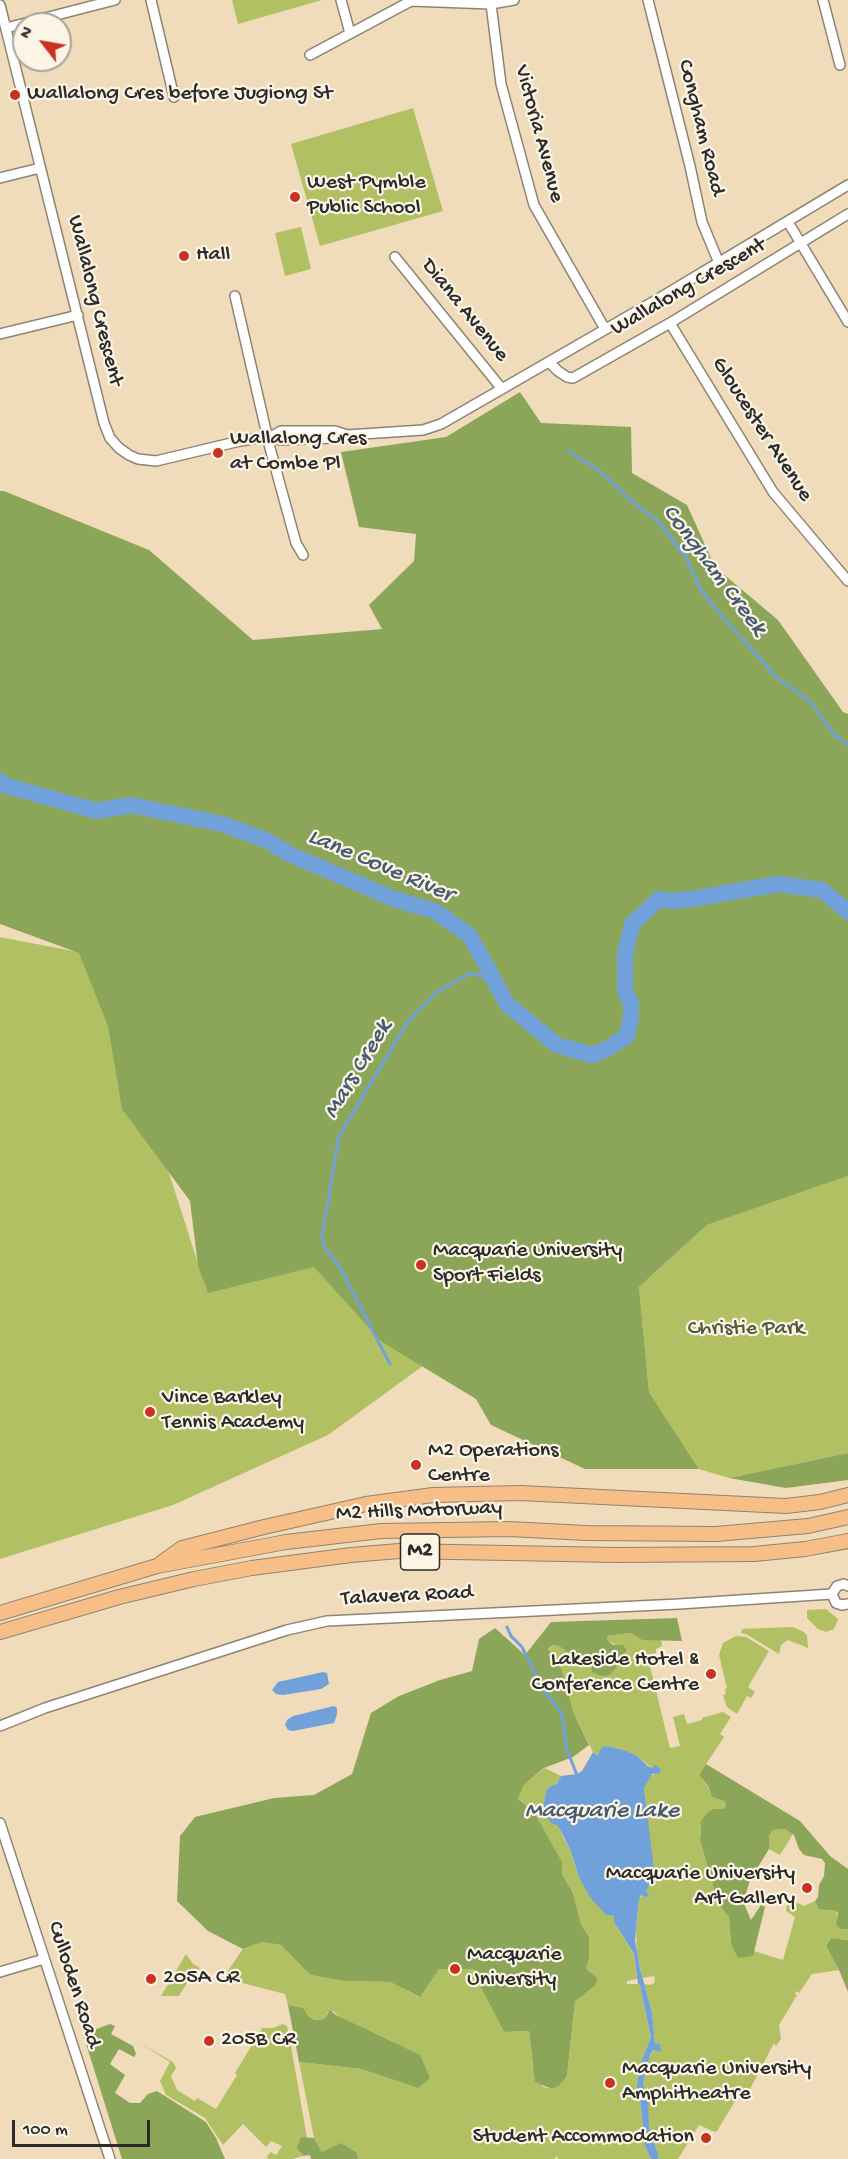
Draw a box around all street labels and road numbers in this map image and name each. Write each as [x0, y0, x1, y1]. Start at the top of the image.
street label: Congham Road [670, 57, 730, 199]
street label: Victoria Avenue [507, 62, 569, 206]
street label: Wallalong Crescent [60, 213, 128, 389]
street label: Wallalong Crescent [607, 233, 771, 343]
street label: Diana Avenue [414, 254, 514, 368]
street label: Gloucester Avenue [704, 353, 818, 507]
street label: M2 Hills Motorway [335, 1496, 503, 1528]
road number: M2 [400, 1534, 440, 1570]
street label: Talavera Road [340, 1580, 474, 1614]
street label: Culloden Road [40, 1918, 106, 2052]

